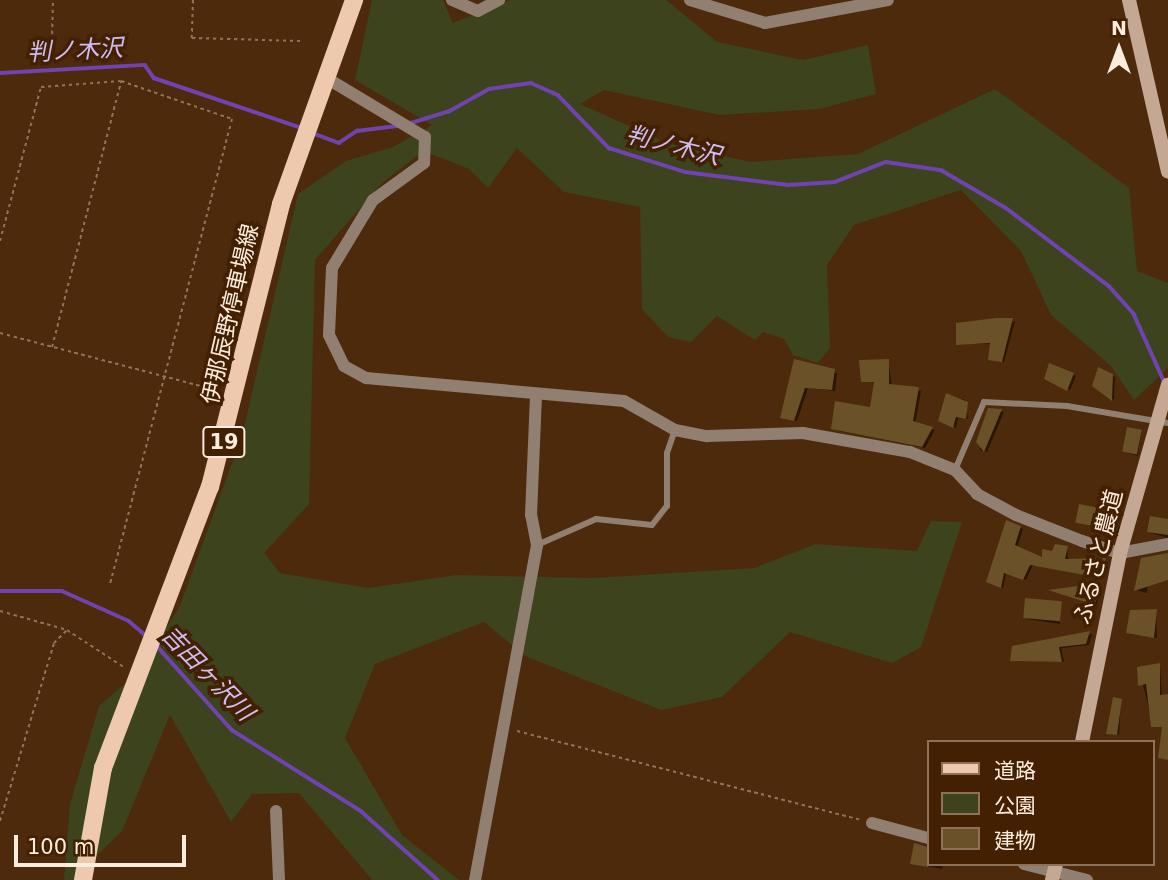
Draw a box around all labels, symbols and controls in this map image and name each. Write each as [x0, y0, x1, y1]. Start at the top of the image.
north arrow [1084, 14, 1154, 84]
text: N [1111, 17, 1127, 39]
water label: 判ノ木沢 [26, 34, 124, 68]
water label: 判ノ木沢 [623, 120, 723, 172]
street label: 伊那辰野停車場線 [196, 221, 264, 407]
road number: 19 [201, 424, 247, 460]
street label: ふるさと農道 [1068, 487, 1128, 627]
water label: 吉田ヶ沢川 [155, 621, 259, 727]
legend [926, 740, 1154, 866]
text: 道路 [994, 759, 1036, 783]
text: 公園 [994, 794, 1036, 818]
scale bar [18, 820, 189, 864]
text: 建物 [994, 829, 1036, 853]
text: 100 m [27, 835, 94, 859]

